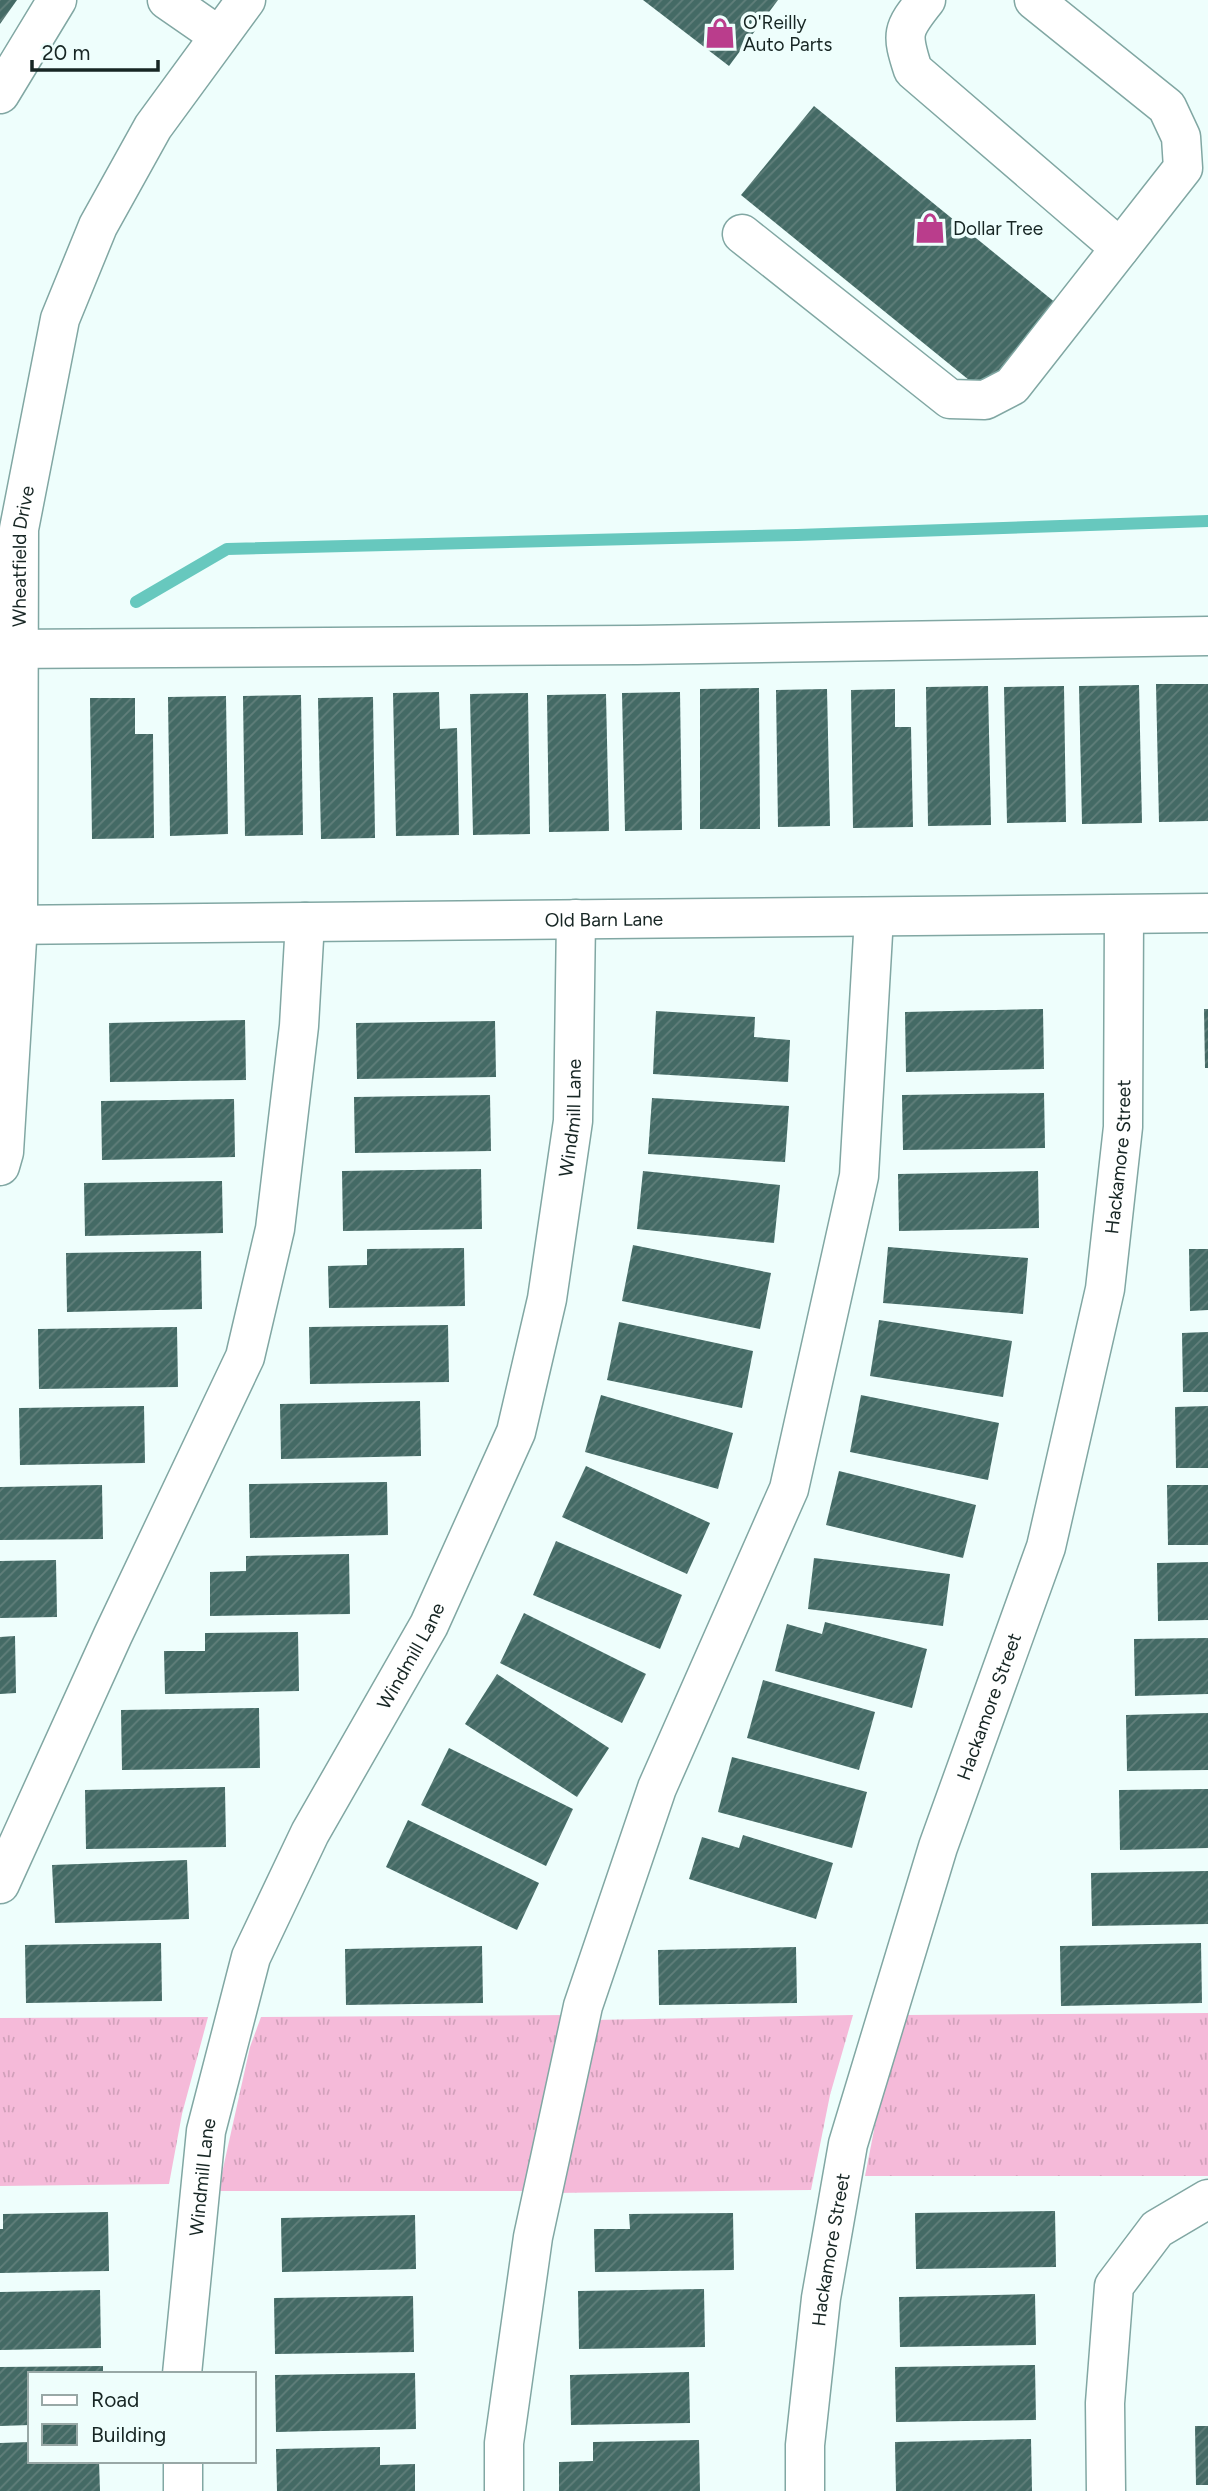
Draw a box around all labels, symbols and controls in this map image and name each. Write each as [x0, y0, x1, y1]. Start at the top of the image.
place label: O'Reilly Auto Parts [743, 11, 832, 56]
shop icon: O'Reilly Auto Parts [703, 16, 737, 50]
scale bar [32, 28, 158, 72]
text: 20 m [42, 40, 90, 65]
shop icon: Dollar Tree [913, 211, 947, 245]
place label: Dollar Tree [953, 217, 1043, 240]
street label: Wheatfield Drive [7, 484, 39, 627]
street label: Old Barn Lane [545, 907, 663, 931]
street label: Windmill Lane [553, 1059, 585, 1178]
street label: Hackamore Street [1100, 1080, 1135, 1235]
street label: Windmill Lane [372, 1599, 449, 1713]
street label: Hackamore Street [952, 1630, 1026, 1783]
street label: Windmill Lane [184, 2115, 220, 2237]
street label: Hackamore Street [807, 2171, 854, 2327]
legend [28, 2372, 256, 2463]
text: Road [91, 2387, 139, 2412]
text: Building [91, 2422, 166, 2447]

